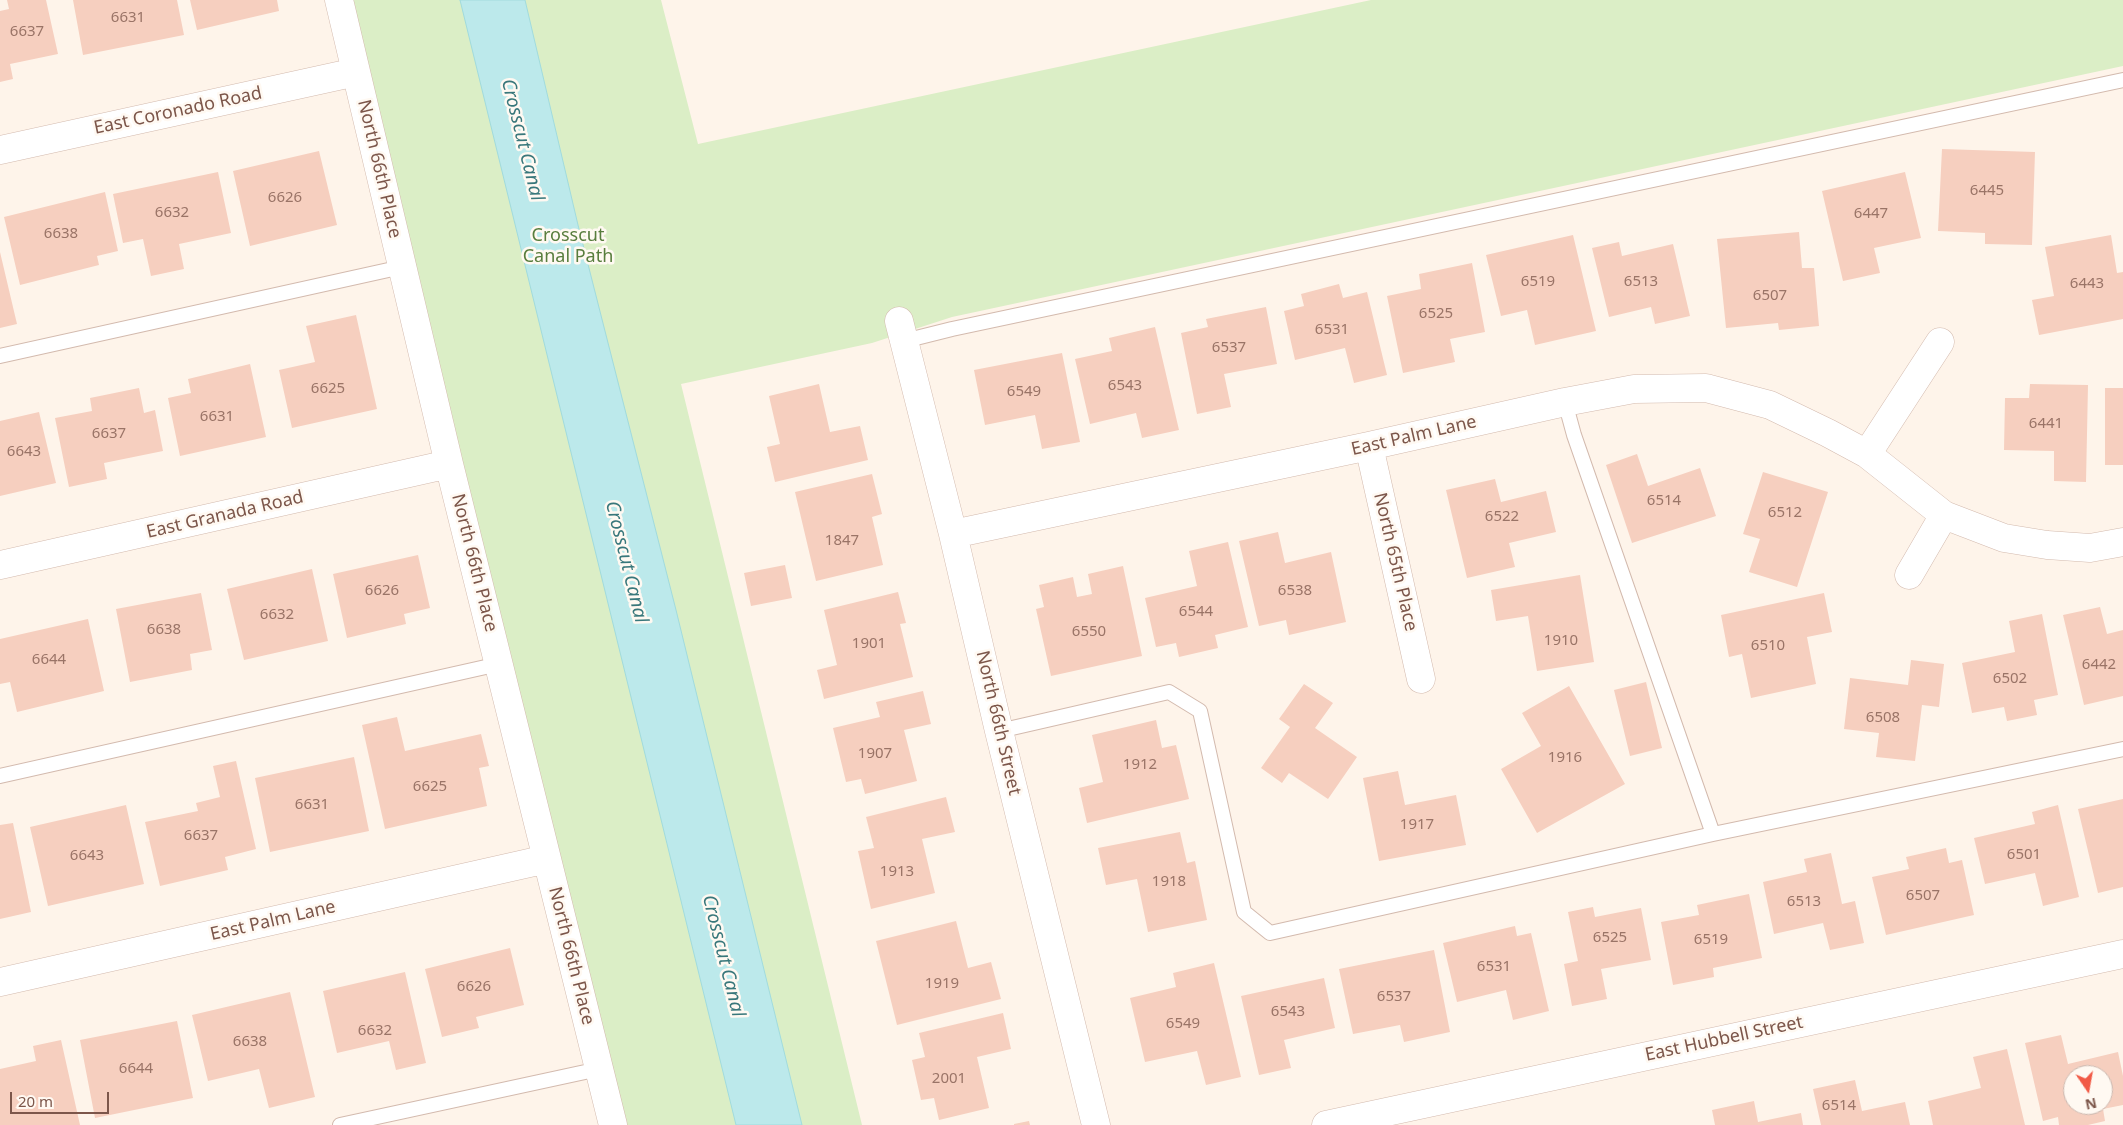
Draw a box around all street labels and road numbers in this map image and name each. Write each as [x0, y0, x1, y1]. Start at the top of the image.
street label: East Coronado Road [92, 83, 264, 139]
street label: North 66th Place [353, 98, 405, 240]
street label: East Palm Lane [1349, 411, 1479, 461]
street label: East Granada Road [144, 486, 306, 544]
street label: North 65th Place [1369, 491, 1421, 633]
street label: North 66th Place [446, 492, 502, 634]
street label: North 66th Street [971, 649, 1025, 797]
street label: North 66th Place [543, 885, 599, 1027]
street label: East Palm Lane [208, 896, 338, 946]
street label: East Hubbell Street [1643, 1012, 1805, 1066]

